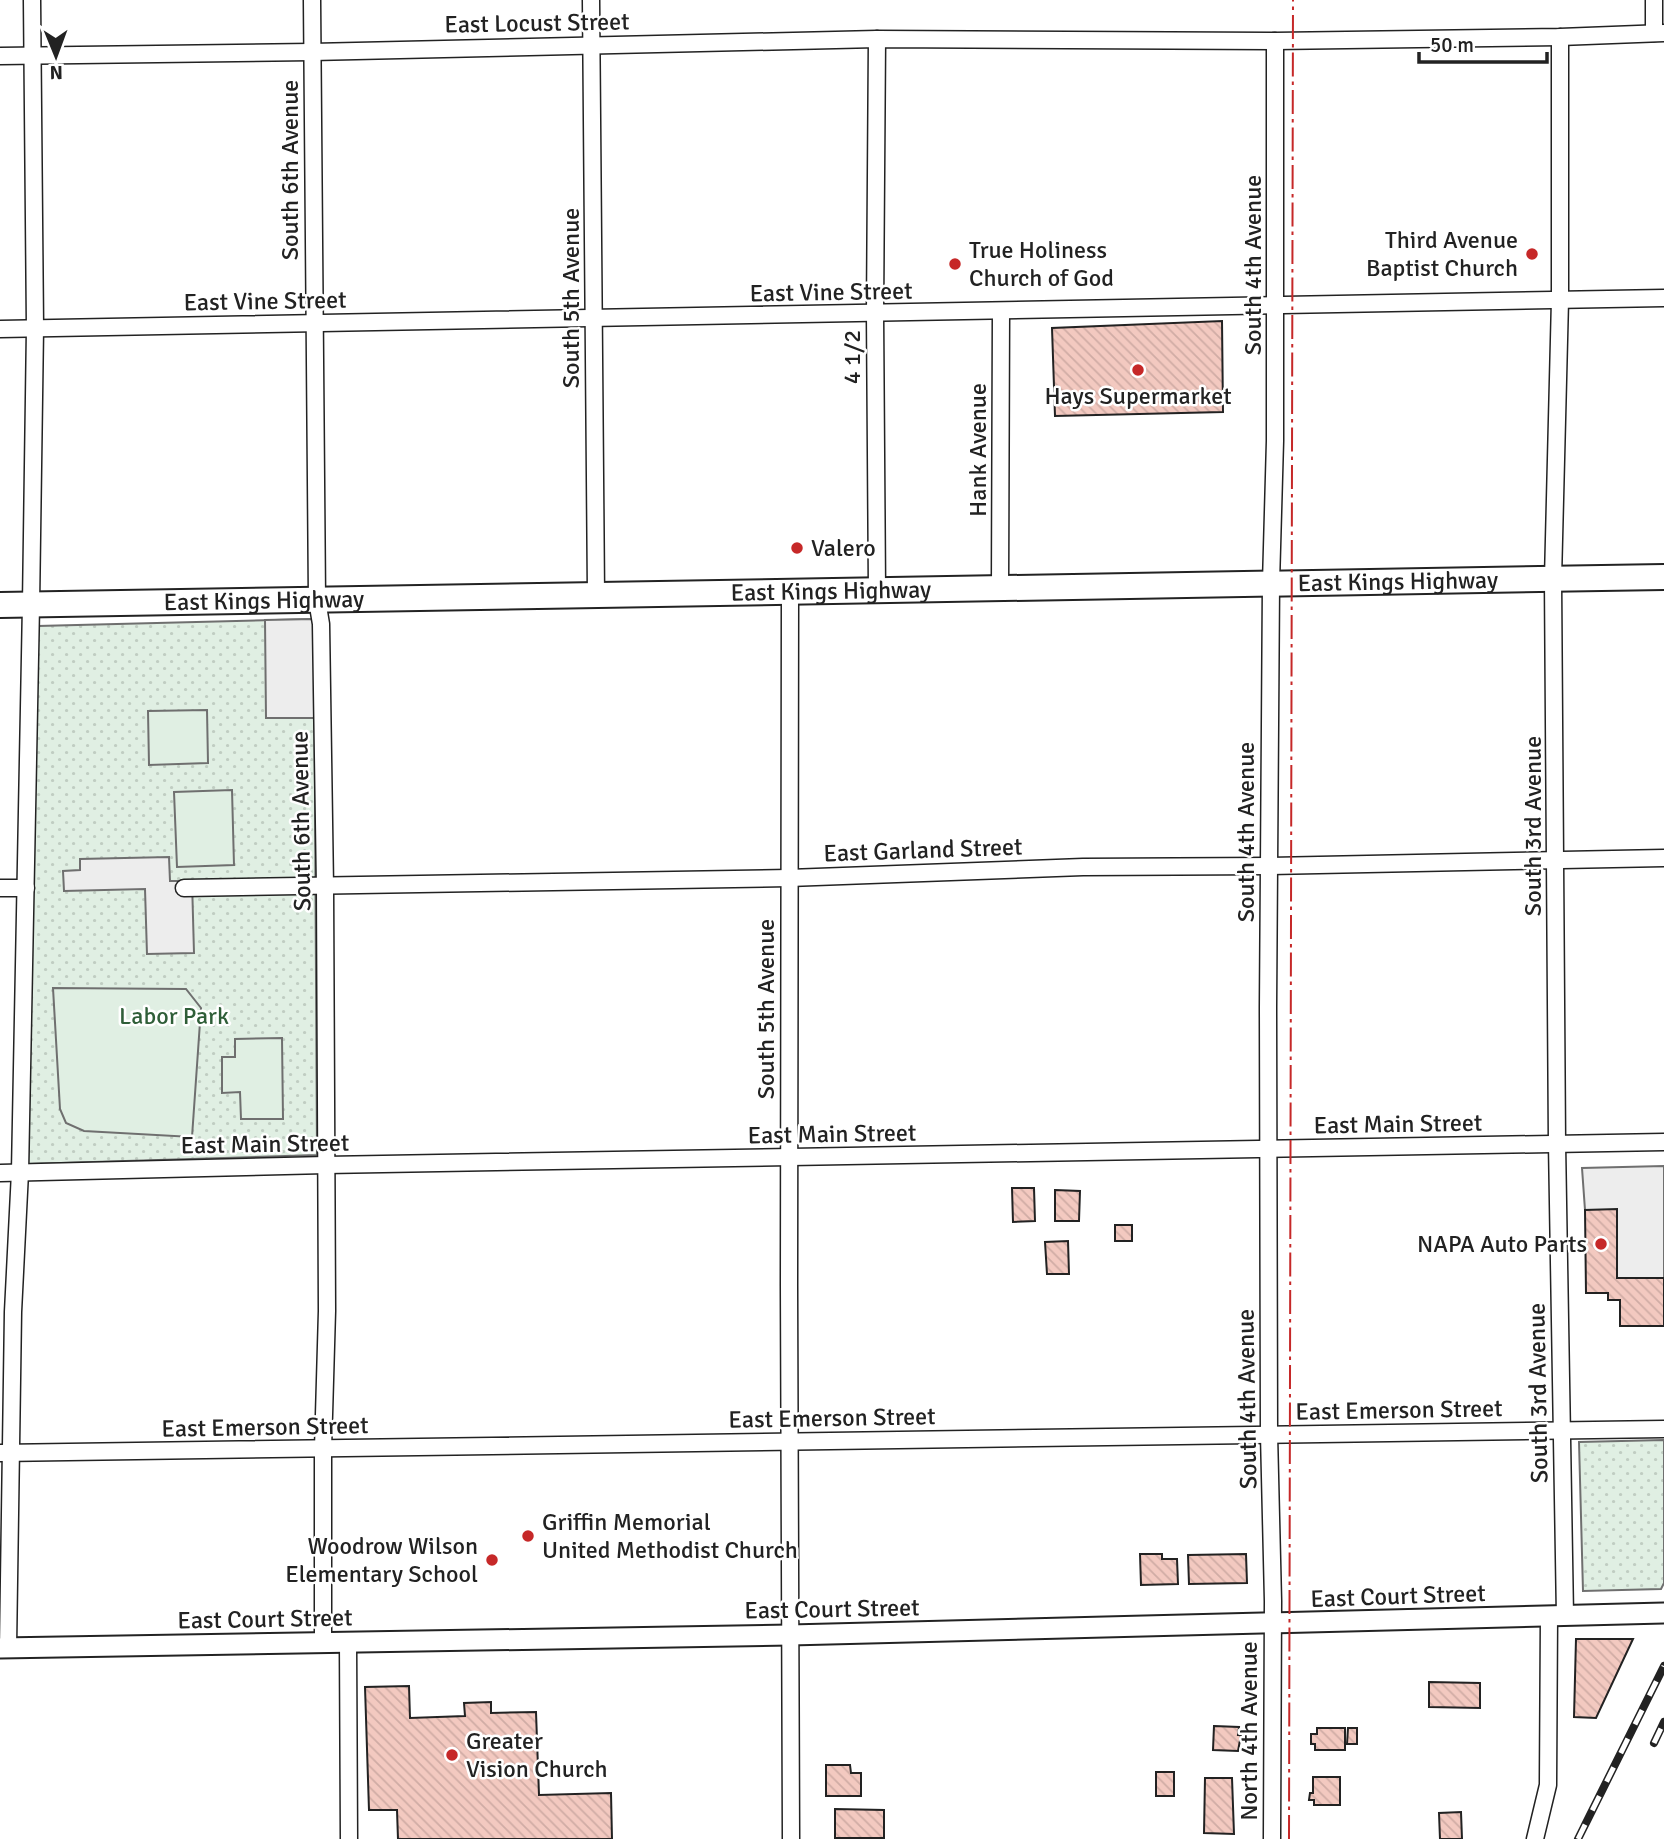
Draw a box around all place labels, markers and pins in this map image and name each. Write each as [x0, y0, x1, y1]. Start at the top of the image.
place label: Third Avenue Baptist Church [1366, 225, 1518, 283]
place label: True Holiness Church of God [969, 235, 1114, 293]
marker: Third Avenue Baptist Church [1524, 246, 1540, 262]
marker: True Holiness Church of God [947, 256, 963, 272]
marker: Hays Supermarket [1130, 362, 1146, 378]
place label: Hays Supermarket [1044, 381, 1232, 411]
place label: Valero [811, 533, 876, 563]
marker: Valero [789, 540, 805, 556]
place label: NAPA Auto Parts [1417, 1229, 1587, 1259]
marker: NAPA Auto Parts [1593, 1236, 1609, 1252]
place label: Griffin Memorial United Methodist Church [542, 1507, 798, 1565]
marker: Griffin Memorial United Methodist Church [520, 1528, 536, 1544]
place label: Woodrow Wilson Elementary School [285, 1531, 478, 1589]
marker: Woodrow Wilson Elementary School [484, 1552, 500, 1568]
place label: Greater Vision Church [466, 1726, 608, 1784]
marker: Greater Vision Church [444, 1747, 460, 1763]

